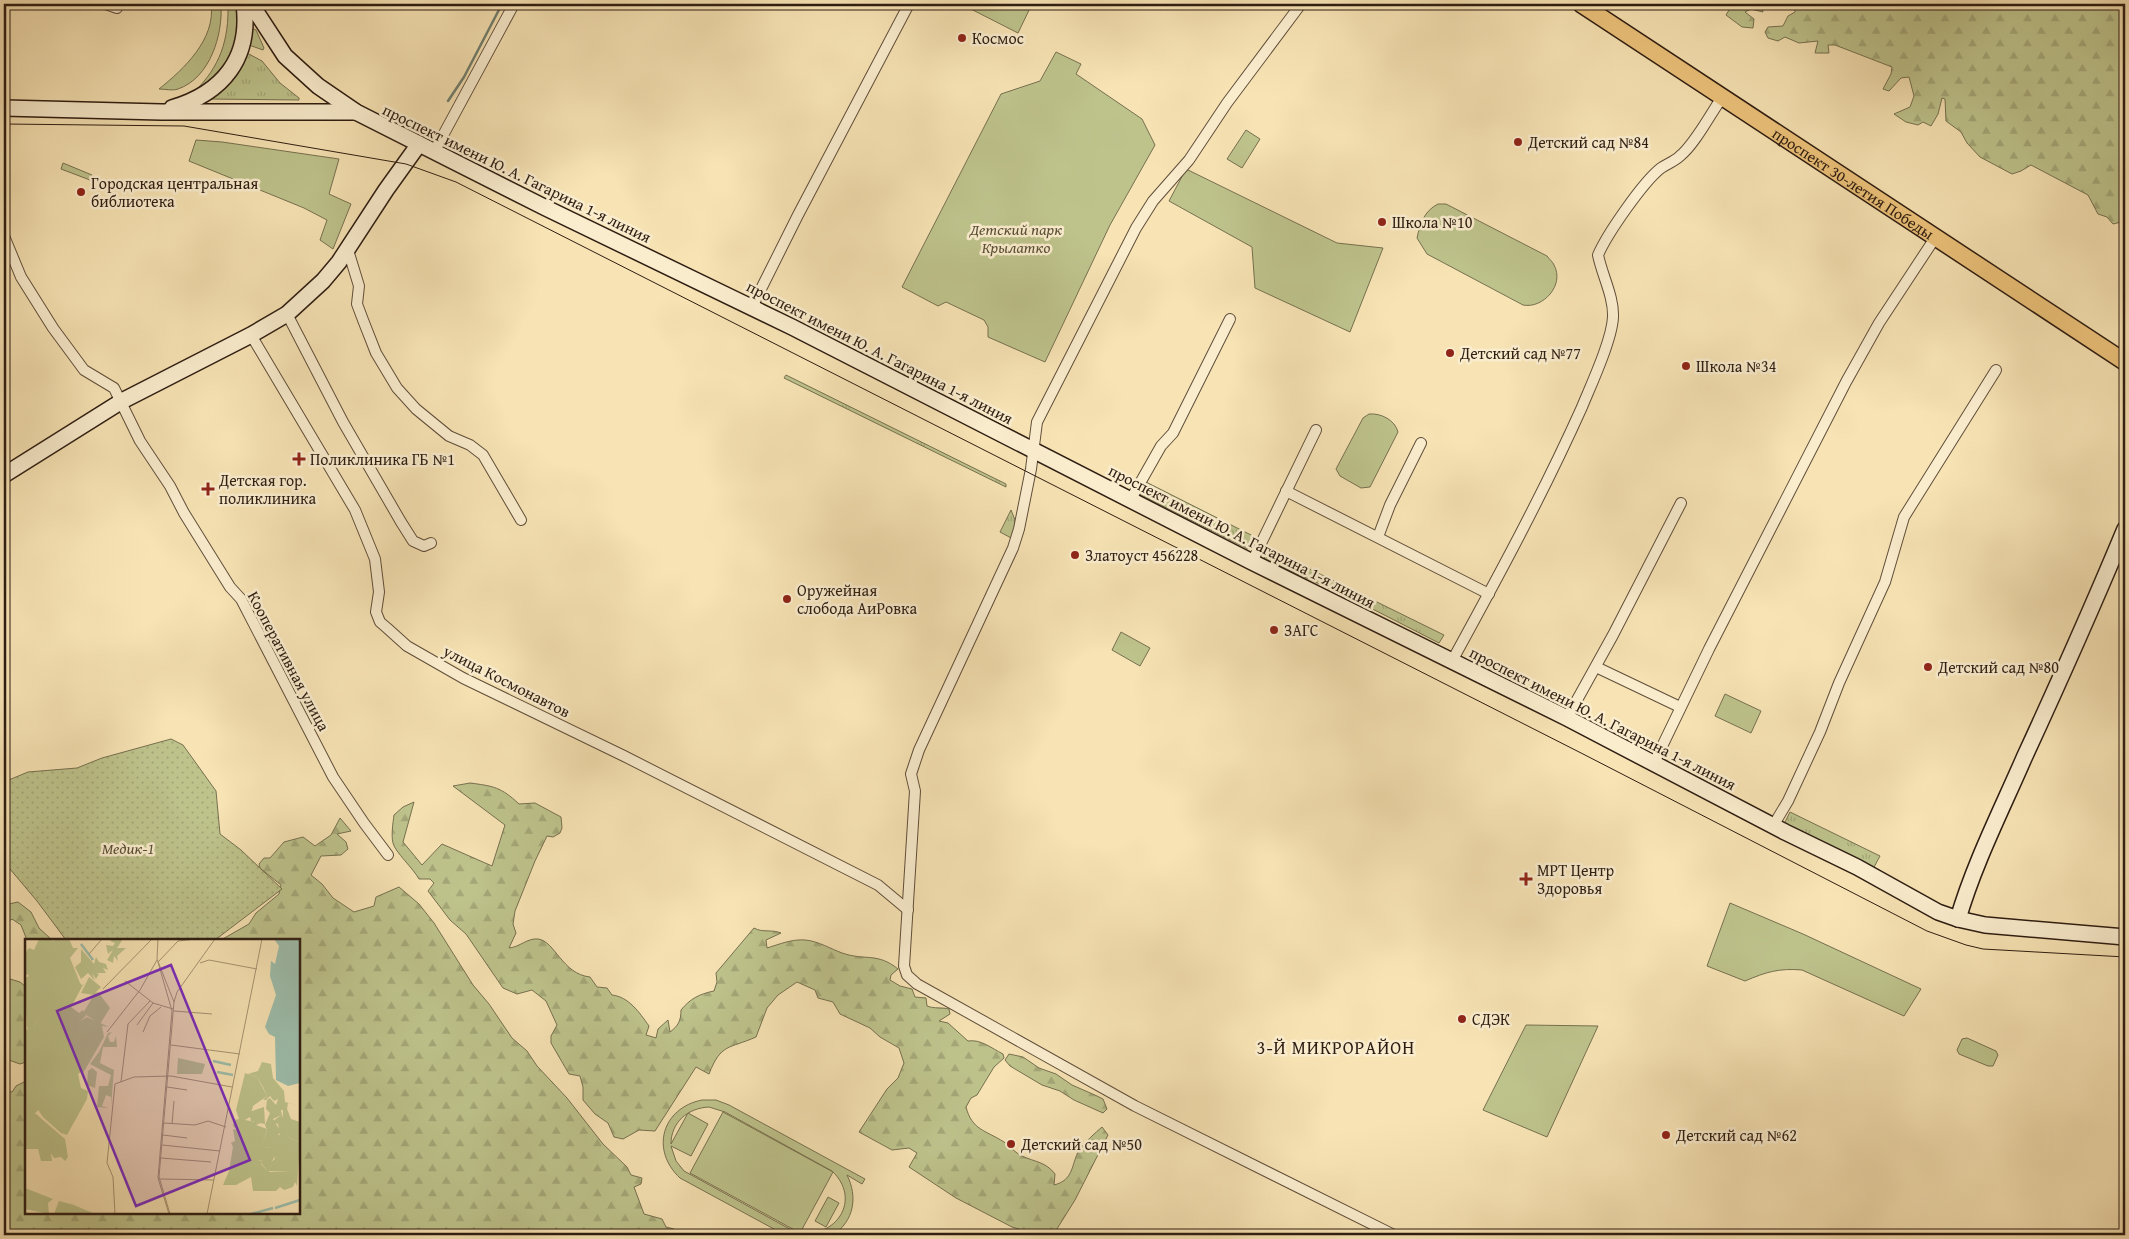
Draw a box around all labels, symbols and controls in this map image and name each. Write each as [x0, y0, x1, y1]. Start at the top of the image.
place label: Космос [972, 26, 1024, 50]
marker: Космос [956, 32, 968, 44]
street label: проспект имени Ю. А. Гагарина 1-я линия [379, 97, 655, 249]
street label: проспект 30-летия Победы [1768, 121, 1939, 245]
place label: Детский сад №84 [1527, 130, 1649, 154]
marker: Детский сад №84 [1512, 136, 1524, 148]
place label: Городская центральная библиотека [91, 171, 258, 213]
marker: Городская центральная библиотека [75, 186, 87, 198]
place label: Школа №10 [1392, 210, 1473, 234]
marker: Школа №10 [1376, 216, 1388, 228]
park label: Детский парк Крылатко [969, 217, 1062, 259]
street label: проспект имени Ю. А. Гагарина 1-я линия [743, 274, 1017, 430]
place label: Детский сад №77 [1459, 341, 1581, 365]
marker: Детский сад №77 [1444, 347, 1456, 359]
place label: Школа №34 [1696, 354, 1777, 378]
marker: Школа №34 [1680, 360, 1692, 372]
place label: Поликлиника ГБ №1 [310, 447, 455, 471]
marker: Поликлиника ГБ №1 [292, 452, 306, 466]
street label: проспект имени Ю. А. Гагарина 1-я линия [1105, 458, 1379, 614]
place label: Детская гор. поликлиника [218, 468, 316, 510]
marker: Детская гор. поликлиника [201, 482, 215, 496]
place label: Златоуст 456228 [1085, 543, 1199, 567]
marker: Златоуст 456228 [1069, 549, 1081, 561]
place label: Оружейная слобода АиРовка [797, 578, 917, 620]
street label: Кооперативная улица [242, 587, 336, 736]
marker: Оружейная слобода АиРовка [781, 593, 793, 605]
place label: ЗАГС [1284, 618, 1319, 642]
marker: ЗАГС [1268, 624, 1280, 636]
street label: улица Космонавтов [438, 638, 575, 724]
street label: проспект имени Ю. А. Гагарина 1-я линия [1466, 640, 1740, 796]
place label: Детский сад №80 [1937, 655, 2059, 679]
marker: Детский сад №80 [1922, 661, 1934, 673]
park label: Медик-1 [102, 836, 154, 860]
place label: МРТ Центр Здоровья [1537, 858, 1614, 900]
marker: МРТ Центр Здоровья [1519, 872, 1533, 886]
inset map [25, 939, 300, 1214]
place label: СДЭК [1472, 1007, 1510, 1031]
marker: СДЭК [1456, 1013, 1468, 1025]
district label: 3-Й МИКРОРАЙОН [1257, 1034, 1415, 1061]
place label: Детский сад №62 [1675, 1123, 1797, 1147]
marker: Детский сад №62 [1660, 1129, 1672, 1141]
place label: Детский сад №50 [1020, 1132, 1142, 1156]
marker: Детский сад №50 [1005, 1138, 1017, 1150]

